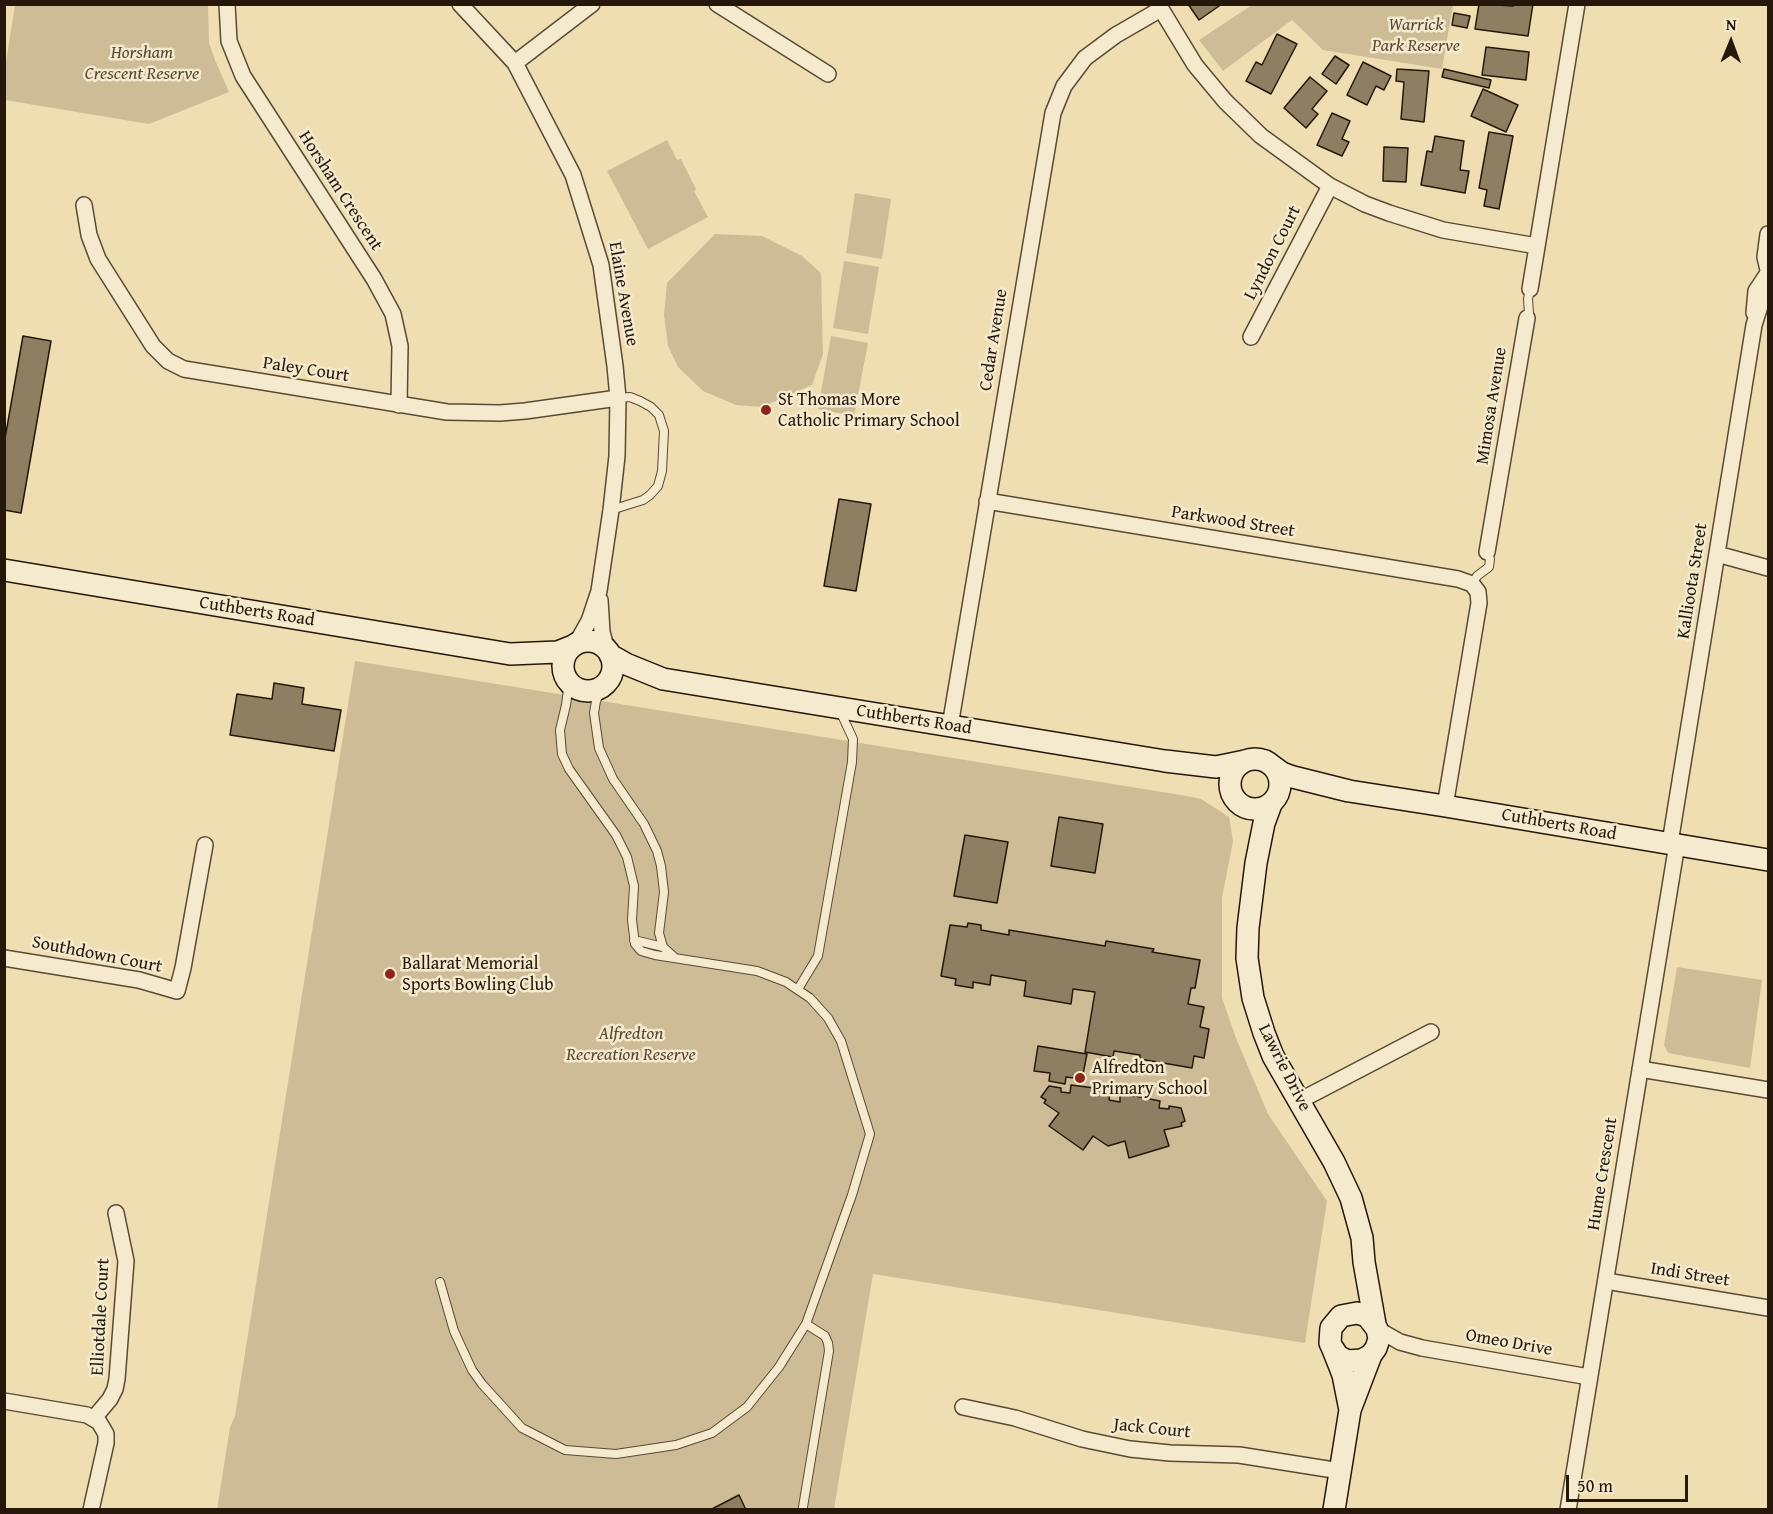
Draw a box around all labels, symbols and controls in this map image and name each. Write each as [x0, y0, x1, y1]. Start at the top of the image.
north arrow [1701, 12, 1761, 72]
text: N [1726, 12, 1737, 36]
park label: Warrick Park Reserve [1372, 14, 1460, 57]
park label: Horsham Crescent Reserve [85, 42, 199, 84]
street label: Horsham Crescent [293, 127, 387, 255]
street label: Lyndon Court [1240, 202, 1306, 304]
street label: Elaine Avenue [603, 240, 643, 348]
street label: Cedar Avenue [975, 287, 1013, 393]
street label: Mimosa Avenue [1472, 346, 1512, 466]
street label: Paley Court [261, 353, 351, 387]
place label: St Thomas More Catholic Primary School [778, 389, 960, 432]
marker: St Thomas More Catholic Primary School [759, 403, 773, 417]
street label: Parkwood Street [1170, 502, 1296, 542]
street label: Kallioota Street [1673, 522, 1713, 640]
street label: Cuthberts Road [198, 592, 316, 632]
street label: Cuthberts Road [855, 700, 973, 740]
street label: Cuthberts Road [1500, 804, 1618, 846]
street label: Southdown Court [30, 932, 164, 978]
place label: Ballarat Memorial Sports Bowling Club [402, 953, 553, 996]
marker: Ballarat Memorial Sports Bowling Club [383, 967, 397, 981]
street label: Lawrie Drive [1253, 1021, 1315, 1115]
park label: Alfredton Recreation Reserve [566, 1023, 696, 1066]
place label: Alfredton Primary School [1092, 1057, 1208, 1100]
marker: Alfredton Primary School [1073, 1071, 1087, 1085]
street label: Hume Crescent [1583, 1116, 1623, 1232]
street label: Elliotdale Court [87, 1258, 115, 1376]
street label: Indi Street [1649, 1258, 1731, 1292]
street label: Omeo Drive [1464, 1325, 1554, 1361]
street label: Jack Court [1112, 1414, 1192, 1444]
scale bar [1569, 1463, 1690, 1501]
text: 50 m [1577, 1472, 1613, 1499]

